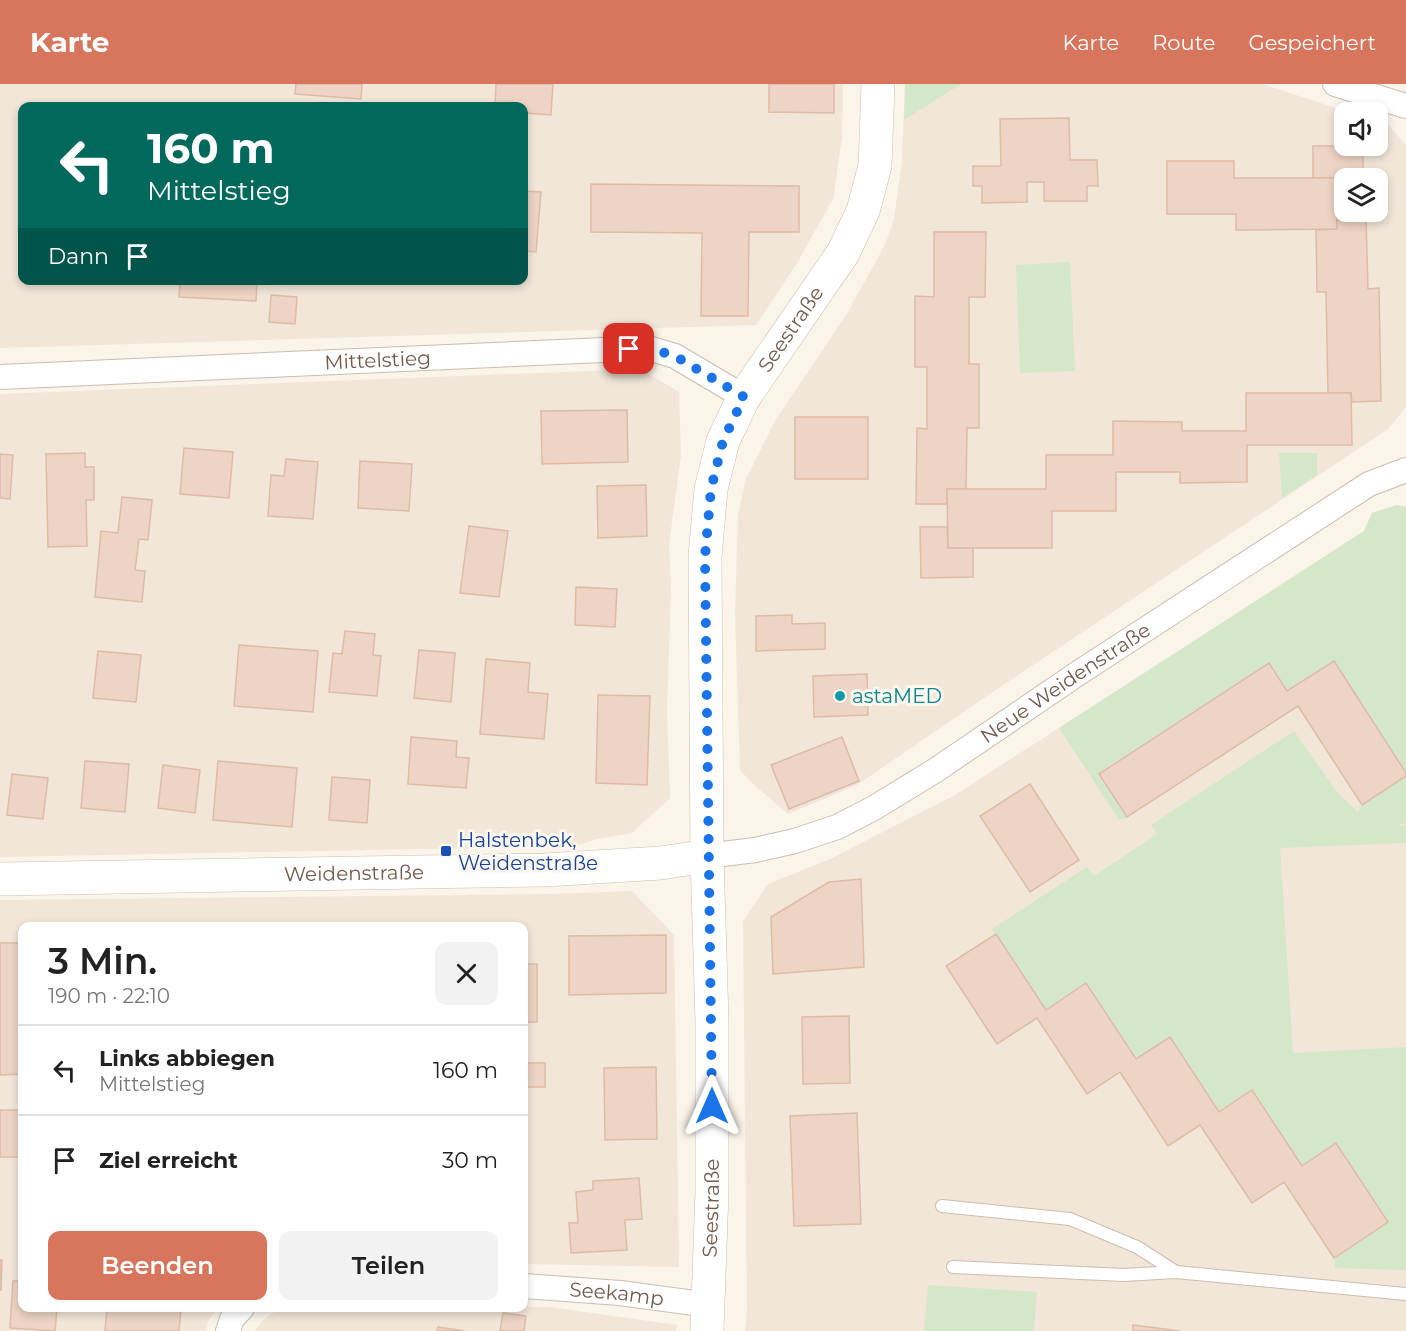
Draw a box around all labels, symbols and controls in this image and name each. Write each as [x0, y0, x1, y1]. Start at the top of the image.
text: Karte [30, 25, 110, 59]
text: Karte [1063, 30, 1119, 55]
text: Route [1152, 30, 1215, 55]
text: Gespeichert [1248, 30, 1376, 55]
map controls [1334, 102, 1388, 222]
button: sound [1334, 102, 1388, 156]
text: 160 m [147, 122, 275, 174]
icon: left [48, 126, 126, 204]
button: layers [1334, 168, 1388, 222]
text: Mittelstieg [147, 174, 291, 207]
icon: arrive [121, 240, 154, 273]
text: Dann [48, 243, 109, 270]
street label: Seestraße [753, 282, 829, 377]
pin [603, 323, 654, 374]
icon: arrive [612, 332, 645, 365]
street label: Mittelstieg [324, 346, 431, 374]
street label: Neue Weidenstraße [976, 617, 1155, 748]
place label: astaMED [852, 684, 942, 708]
marker: astaMED [833, 689, 847, 703]
place label: Halstenbek, Weidenstraße [458, 828, 598, 875]
marker: Halstenbek, Weidenstraße [439, 844, 453, 858]
street label: Weidenstraße [284, 860, 424, 886]
text: 3 Min. [48, 939, 157, 983]
button: close [435, 942, 498, 1005]
text: 190 m · 22:10 [48, 984, 170, 1008]
text: Links abbiegen [99, 1045, 275, 1072]
icon: left [48, 1054, 81, 1087]
text: 160 m [433, 1057, 498, 1084]
text: Mittelstieg [99, 1072, 205, 1096]
position arrow [680, 1074, 744, 1138]
icon: arrive [48, 1144, 81, 1177]
text: Ziel erreicht [99, 1147, 238, 1174]
text: 30 m [442, 1147, 498, 1174]
street label: Seestraße [698, 1159, 724, 1258]
button: Beenden [48, 1231, 267, 1300]
button: Teilen [279, 1231, 498, 1300]
street label: Seekamp [569, 1277, 665, 1311]

